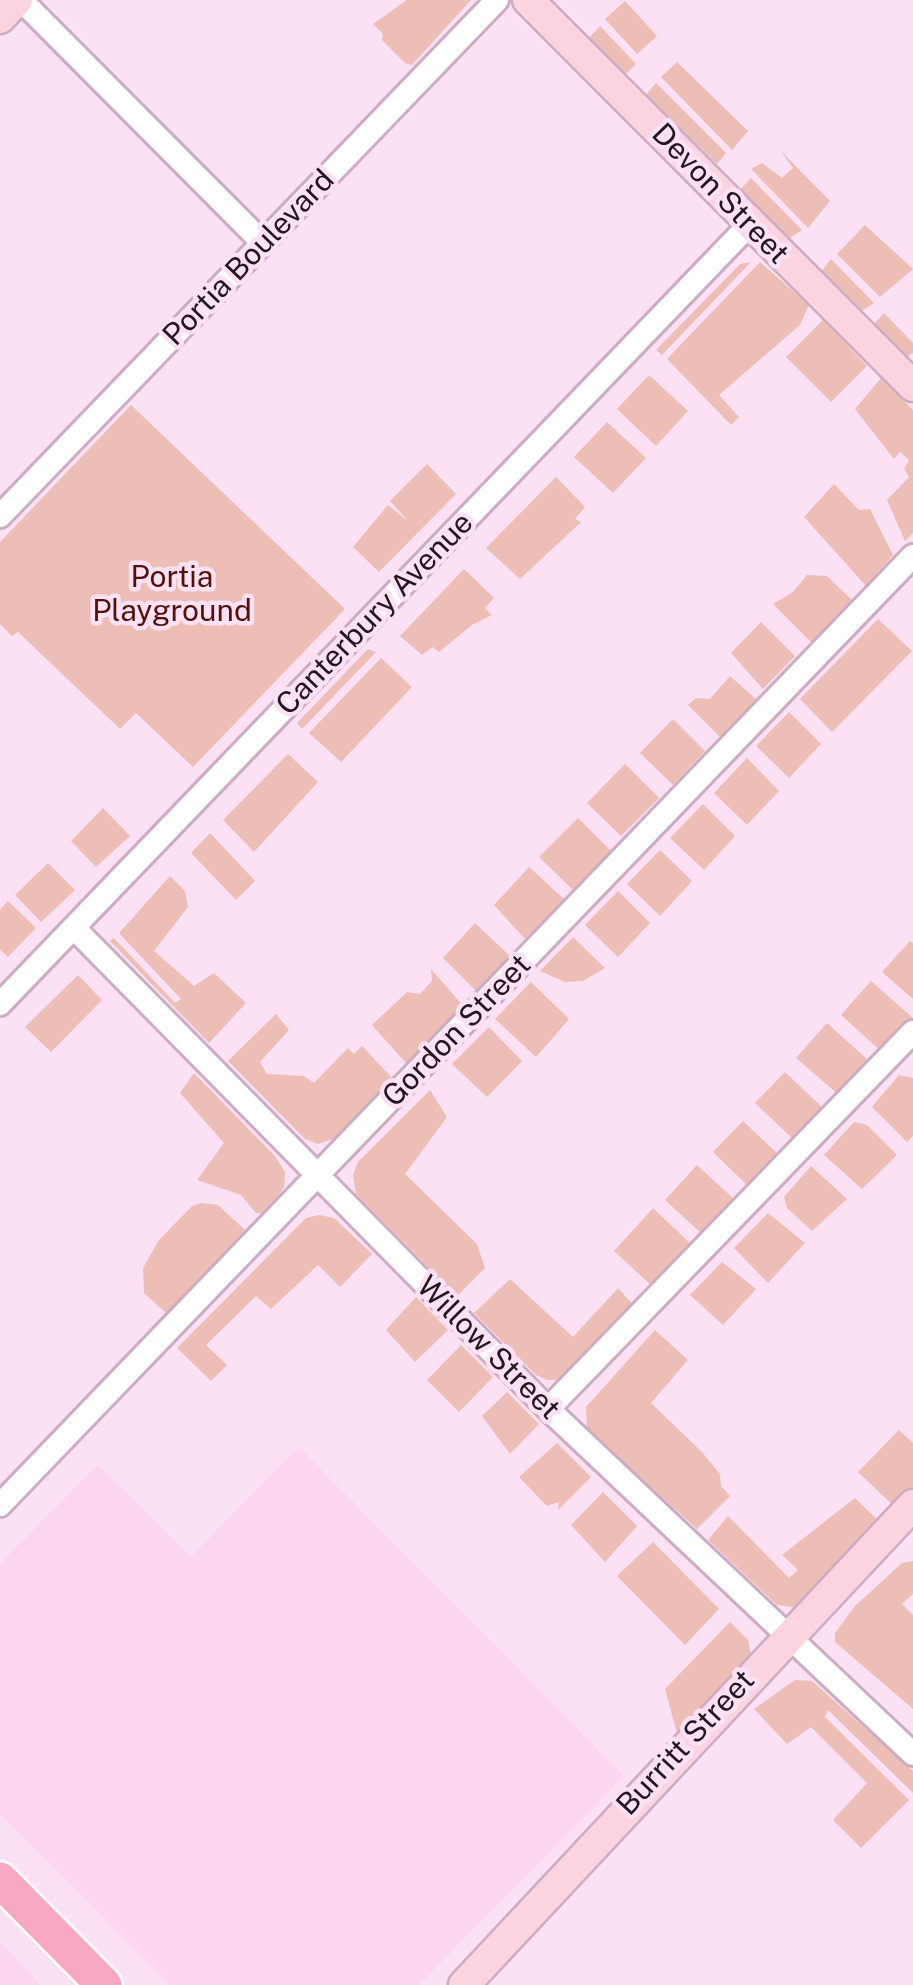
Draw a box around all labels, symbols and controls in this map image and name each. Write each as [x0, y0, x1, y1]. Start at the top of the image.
street label: Devon Street [644, 116, 796, 272]
street label: Portia Boulevard [156, 163, 342, 353]
street label: Canterbury Avenue [269, 505, 481, 723]
park label: Portia Playground [92, 560, 252, 630]
street label: Gordon Street [375, 947, 539, 1115]
street label: Willow Street [409, 1269, 567, 1427]
street label: Burritt Street [610, 1663, 762, 1823]

